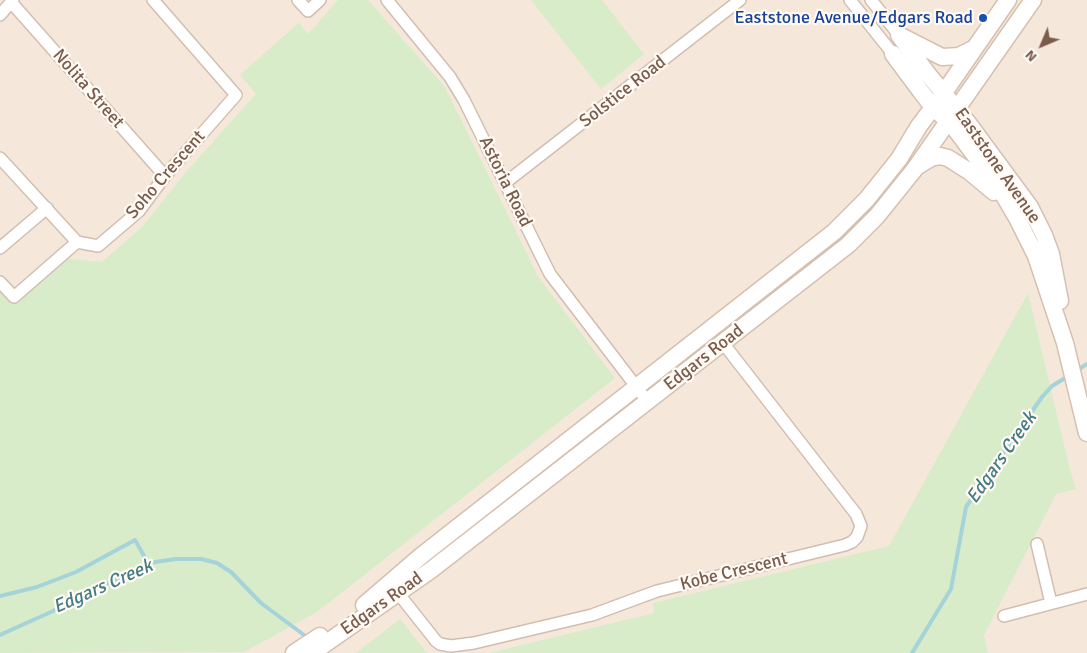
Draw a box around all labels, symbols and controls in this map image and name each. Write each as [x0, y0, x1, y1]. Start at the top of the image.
place label: Eaststone Avenue/Edgars Road [734, 7, 973, 29]
marker: Eaststone Avenue/Edgars Road [977, 12, 989, 24]
north arrow [1017, 20, 1067, 70]
street label: Nolita Street [48, 45, 128, 133]
text: N [1022, 47, 1040, 65]
street label: Solstice Road [575, 52, 671, 132]
street label: Eaststone Avenue [949, 104, 1045, 228]
street label: Soho Crescent [122, 126, 210, 224]
street label: Astoria Road [474, 133, 536, 231]
street label: Edgars Road [660, 320, 748, 396]
water label: Edgars Creek [962, 408, 1042, 508]
street label: Kobe Crescent [678, 548, 790, 596]
water label: Edgars Creek [50, 555, 156, 619]
street label: Edgars Road [337, 568, 427, 640]

